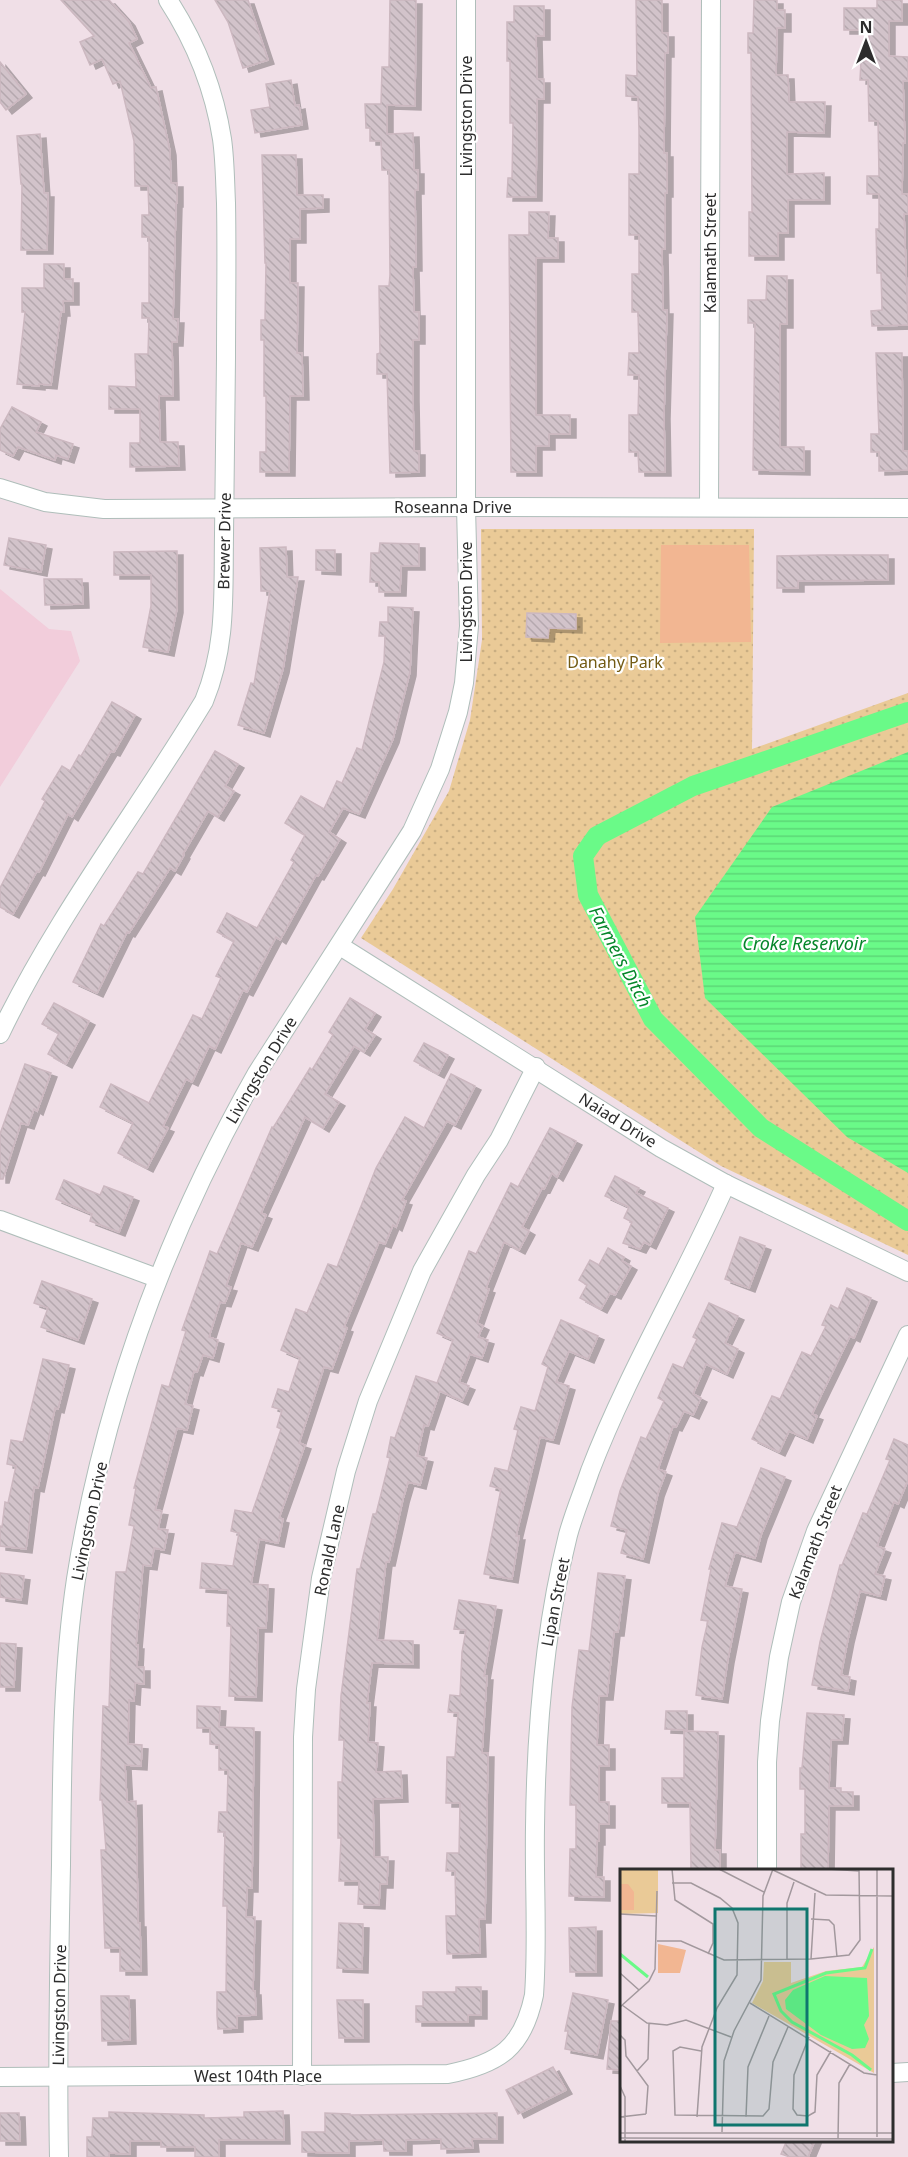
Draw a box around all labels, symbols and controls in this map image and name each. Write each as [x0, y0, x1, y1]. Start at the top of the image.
north arrow [836, 12, 896, 72]
text: N [859, 16, 873, 38]
street label: Livingston Drive [455, 55, 477, 177]
street label: Kalamath Street [699, 193, 721, 313]
street label: Brewer Drive [212, 492, 236, 590]
street label: Roseanna Drive [394, 496, 512, 518]
street label: Livingston Drive [455, 541, 477, 663]
park label: Danahy Park [567, 651, 663, 673]
water label: Farmers Ditch [584, 902, 658, 1011]
water label: Croke Reservoir [742, 931, 866, 955]
street label: Livingston Drive [220, 1012, 302, 1128]
street label: Naiad Drive [575, 1087, 661, 1153]
street label: Livingston Drive [66, 1459, 112, 1583]
street label: Kalamath Street [783, 1482, 847, 1602]
street label: Ronald Lane [309, 1502, 349, 1598]
street label: Lipan Street [536, 1555, 574, 1648]
inset map [620, 1869, 893, 2142]
street label: Livingston Drive [47, 1944, 71, 2066]
street label: West 104th Place [194, 2065, 322, 2087]

